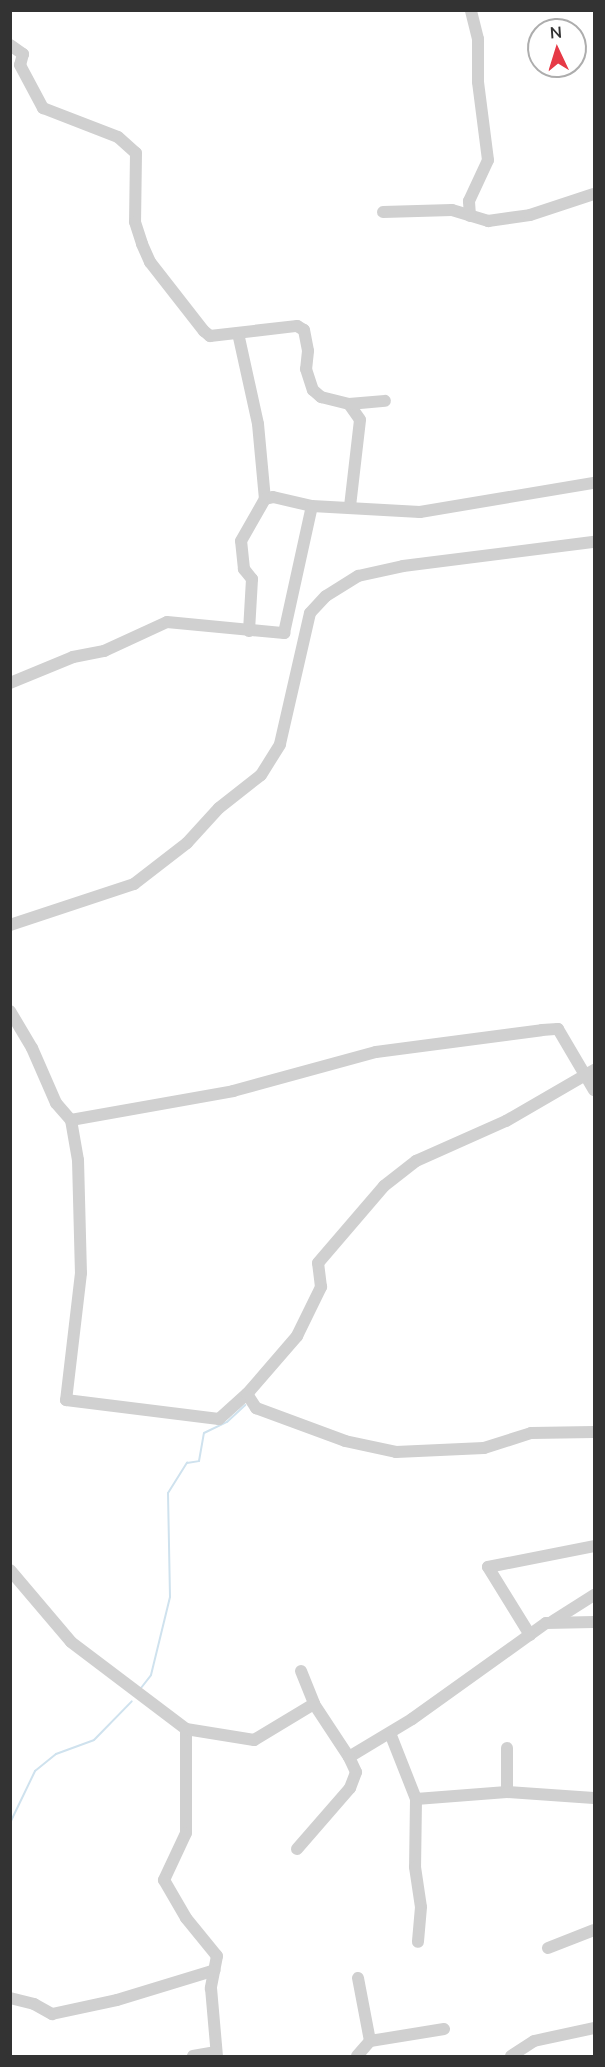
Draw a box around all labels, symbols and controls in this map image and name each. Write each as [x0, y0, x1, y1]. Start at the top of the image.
north arrow [527, 18, 587, 78]
text: N [549, 22, 563, 42]

